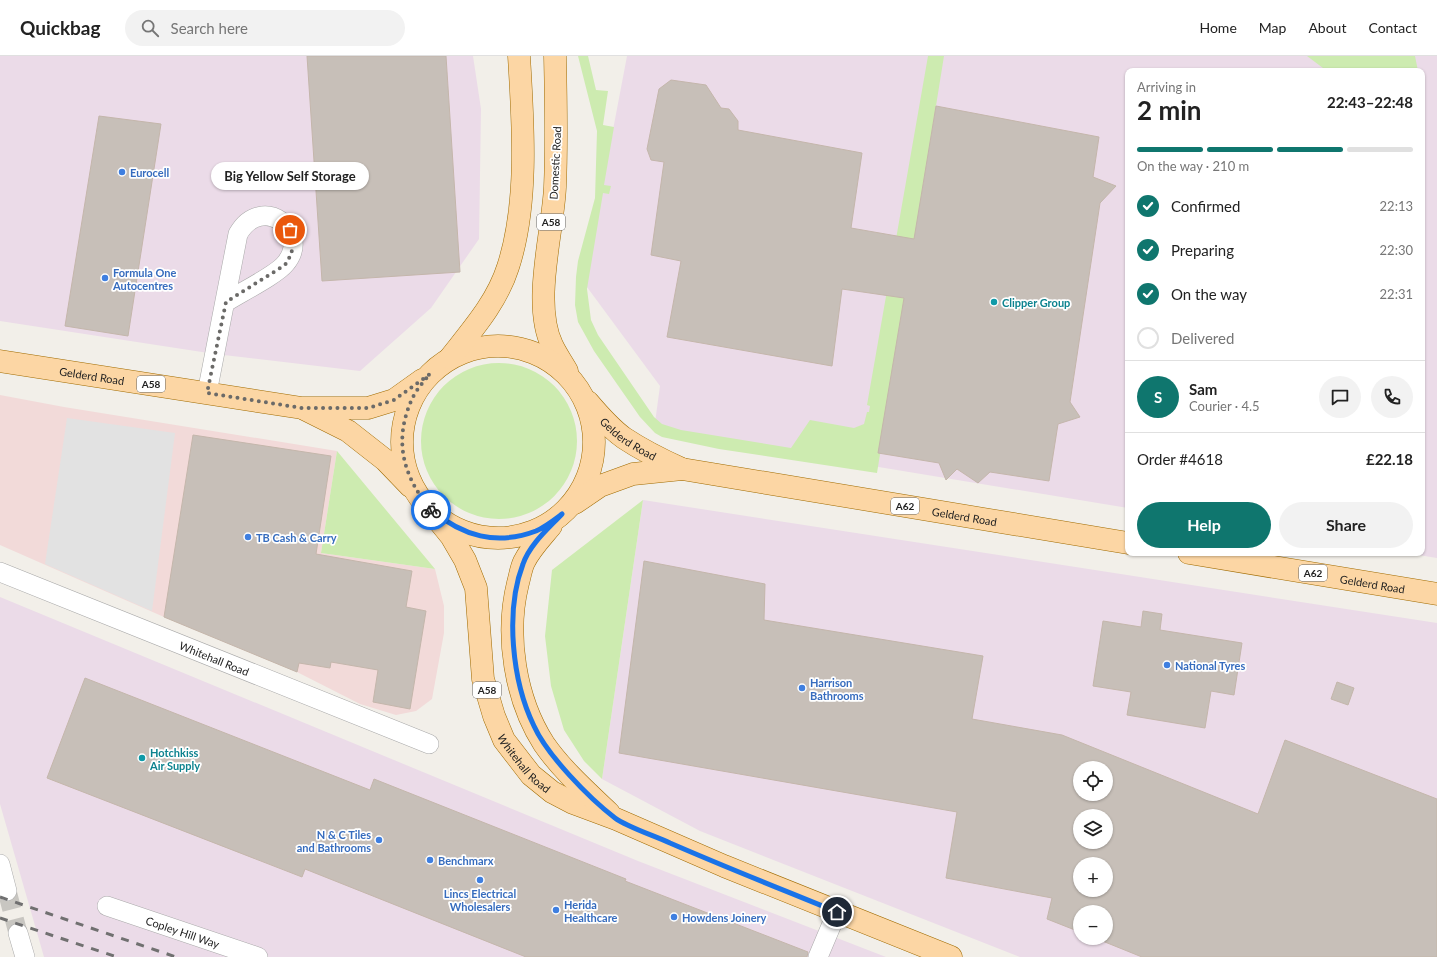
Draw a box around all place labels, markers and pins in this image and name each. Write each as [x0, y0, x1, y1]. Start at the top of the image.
callout: Big Yellow Self Storage [211, 162, 369, 190]
place label: Eurocell [130, 166, 169, 179]
marker: Eurocell [117, 167, 127, 177]
pin [273, 213, 307, 247]
place label: Formula One Autocentres [112, 266, 177, 292]
marker: Formula One Autocentres [100, 273, 110, 283]
place label: Clipper Group [1002, 296, 1070, 309]
marker: Clipper Group [989, 297, 999, 307]
place label: TB Cash & Carry [256, 531, 337, 544]
marker: TB Cash & Carry [243, 532, 253, 542]
place label: National Tyres [1175, 659, 1245, 672]
marker: National Tyres [1162, 660, 1172, 670]
place label: Harrison Bathrooms [810, 676, 864, 702]
marker: Harrison Bathrooms [797, 683, 807, 693]
place label: Hotchkiss Air Supply [149, 746, 200, 772]
marker: Hotchkiss Air Supply [137, 753, 147, 763]
place label: N & C Tiles and Bathrooms [297, 828, 371, 854]
marker: N & C Tiles and Bathrooms [374, 835, 384, 845]
place label: Benchmarx [438, 854, 494, 867]
marker: Benchmarx [425, 855, 435, 865]
marker: Lincs Electrical Wholesalers [475, 875, 485, 885]
place label: Lincs Electrical Wholesalers [444, 887, 516, 913]
pin [820, 895, 854, 929]
place label: Herida Healthcare [564, 898, 618, 924]
marker: Herida Healthcare [551, 905, 561, 915]
place label: Howdens Joinery [682, 911, 767, 924]
marker: Howdens Joinery [669, 912, 679, 922]

